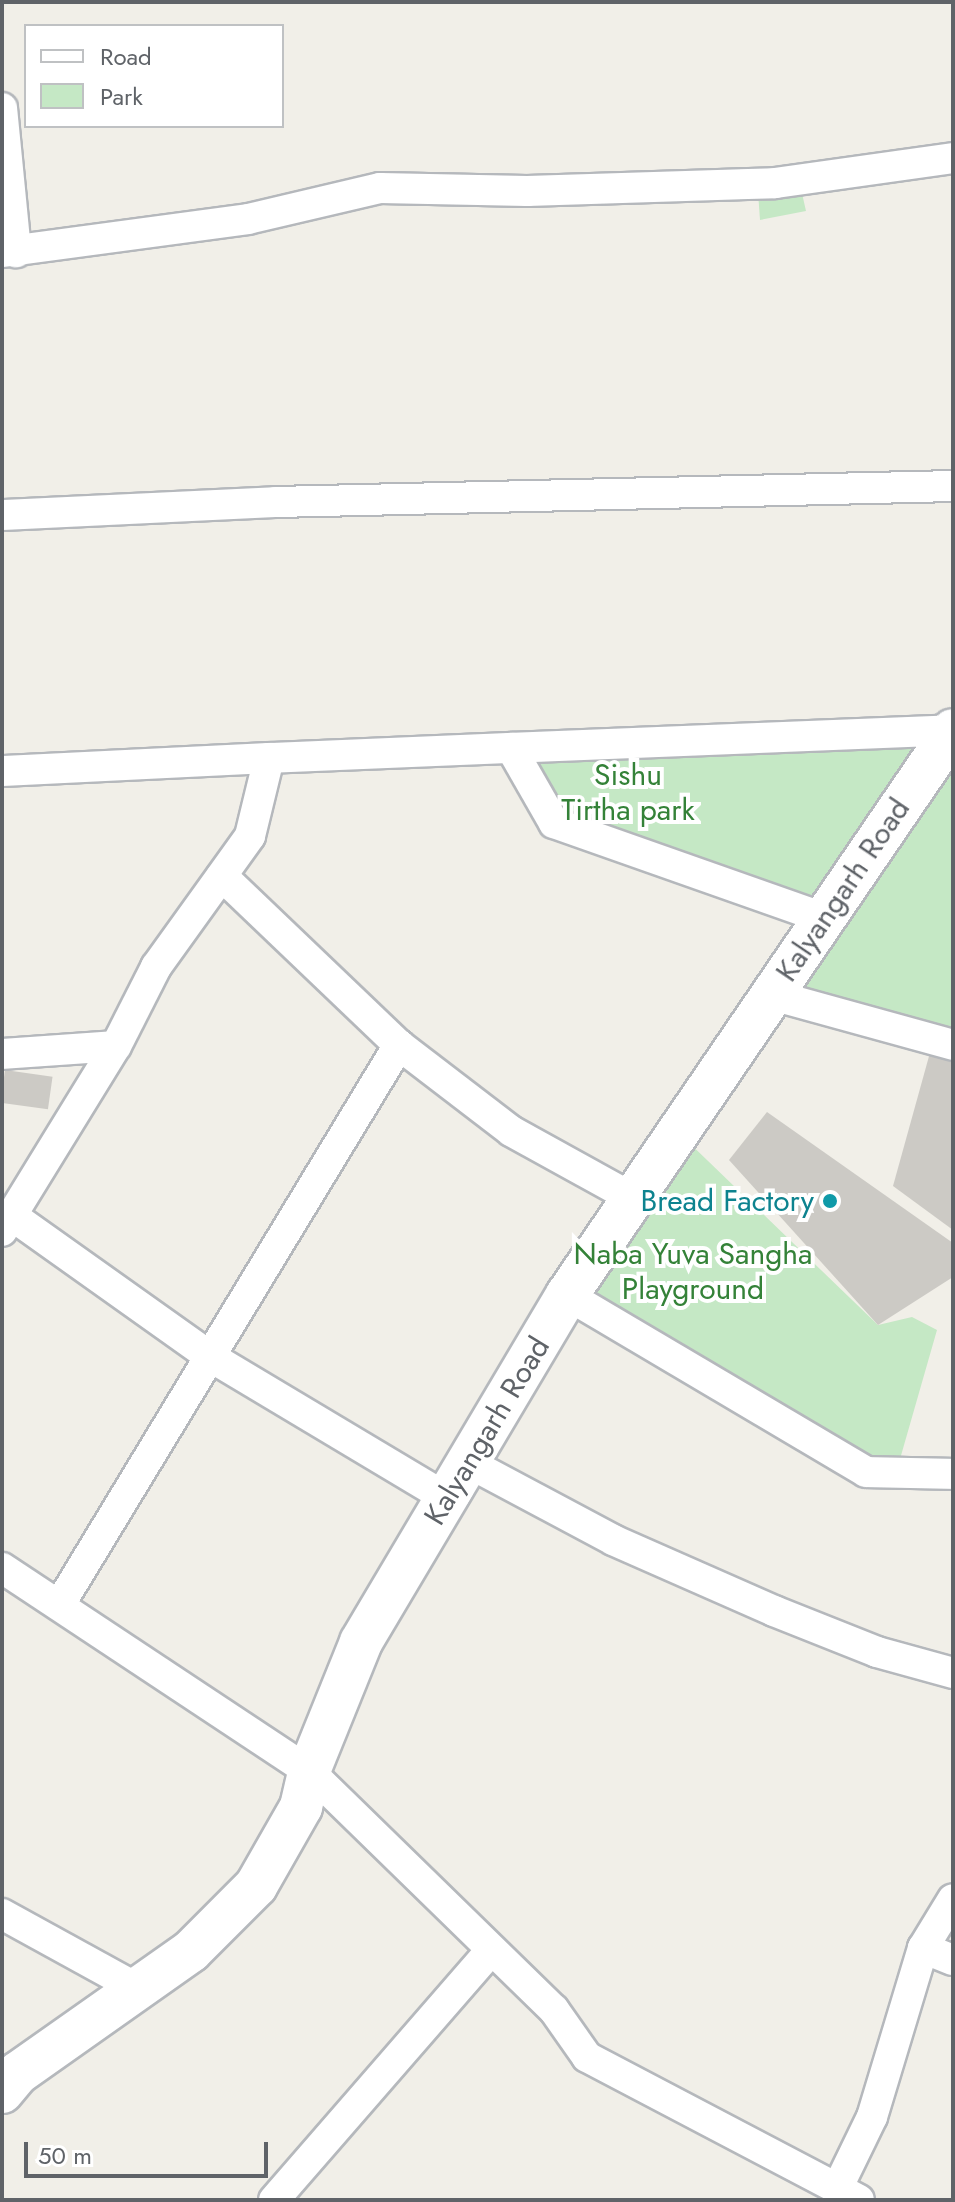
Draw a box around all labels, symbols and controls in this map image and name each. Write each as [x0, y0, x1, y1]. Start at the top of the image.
legend [24, 24, 284, 128]
text: Road [100, 39, 152, 74]
text: Park [100, 79, 143, 114]
park label: Sishu Tirtha park [561, 757, 695, 828]
street label: Kalyangarh Road [769, 792, 917, 988]
place label: Bread Factory [641, 1183, 814, 1219]
marker: Bread Factory [821, 1192, 839, 1210]
park label: Naba Yuva Sangha Playground [574, 1236, 812, 1306]
street label: Kalyangarh Road [417, 1330, 557, 1532]
scale bar [28, 2126, 272, 2176]
text: 50 m [38, 2138, 92, 2173]

